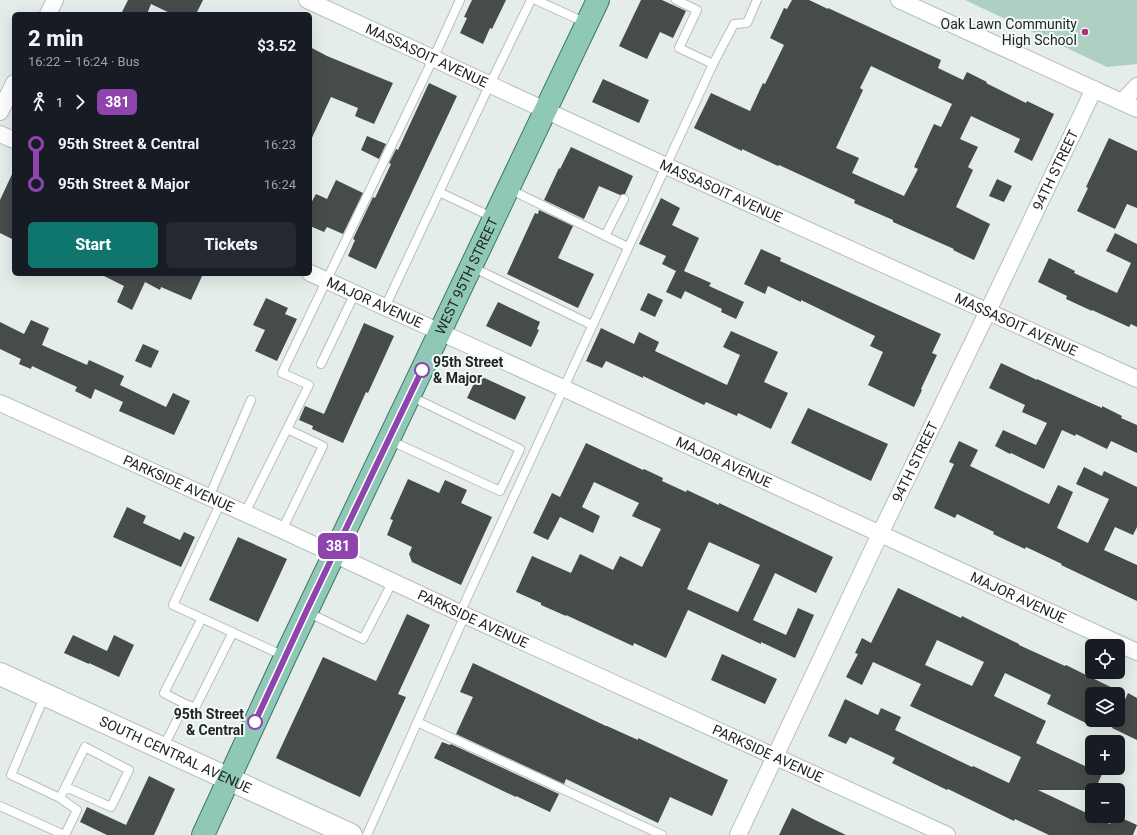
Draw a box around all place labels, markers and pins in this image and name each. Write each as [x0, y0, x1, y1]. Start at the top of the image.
place label: Oak Lawn Community High School [941, 16, 1077, 48]
marker: Oak Lawn Community High School [1080, 27, 1090, 37]
place label: 95th Street & Major [433, 354, 504, 386]
marker: 95th Street & Major [414, 362, 430, 378]
place label: 95th Street & Central [174, 706, 244, 738]
marker: 95th Street & Central [247, 714, 263, 730]

